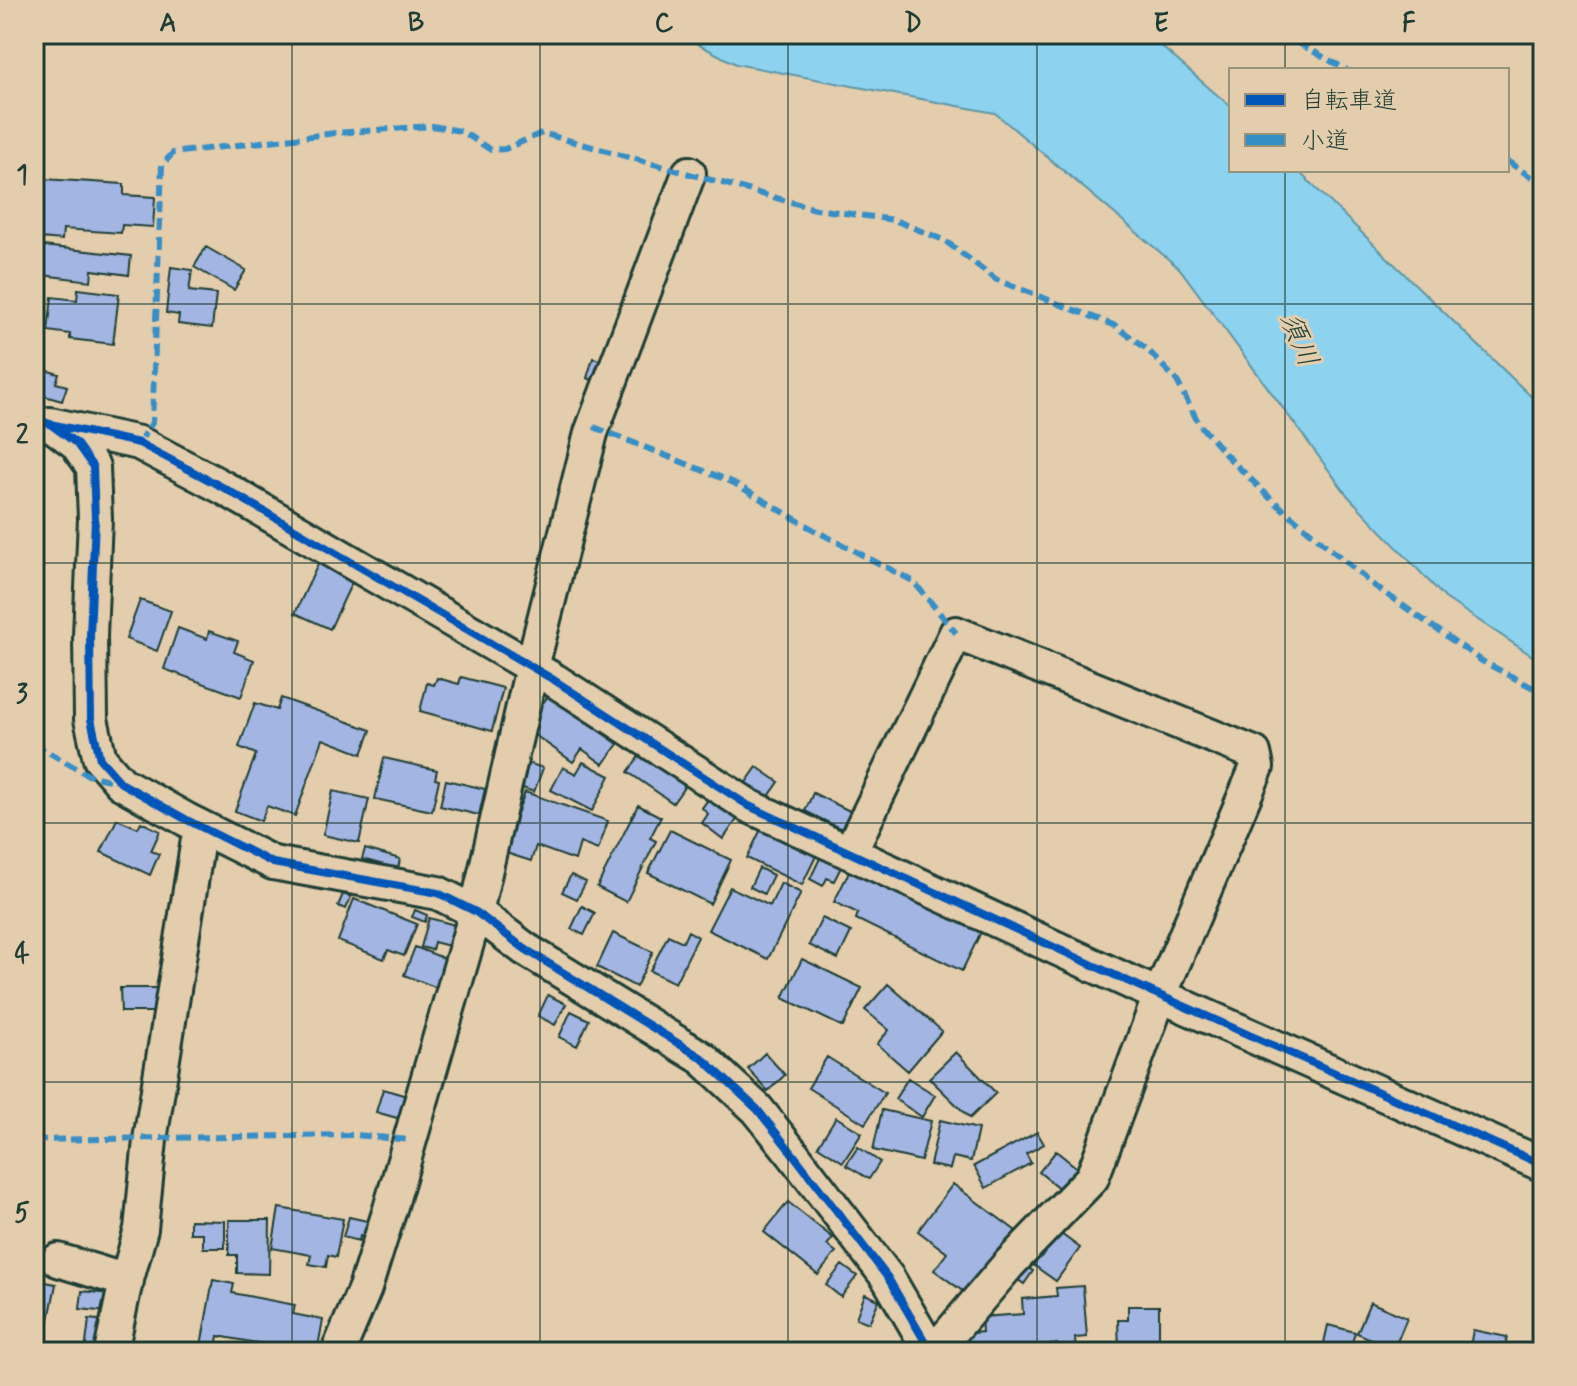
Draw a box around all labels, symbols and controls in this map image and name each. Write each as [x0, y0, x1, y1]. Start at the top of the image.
text: A [159, 7, 177, 41]
text: B [408, 7, 424, 41]
text: C [655, 7, 674, 41]
text: D [904, 7, 922, 41]
text: E [1153, 7, 1169, 41]
text: F [1402, 7, 1416, 41]
legend [1229, 68, 1509, 172]
text: 自転車道 [1301, 86, 1397, 117]
text: 小道 [1301, 126, 1349, 157]
text: 1 [16, 159, 28, 193]
water label: 須川 [1270, 307, 1326, 373]
text: 2 [16, 419, 29, 453]
text: 3 [16, 678, 28, 712]
text: 4 [14, 938, 30, 972]
text: 5 [14, 1197, 30, 1231]

